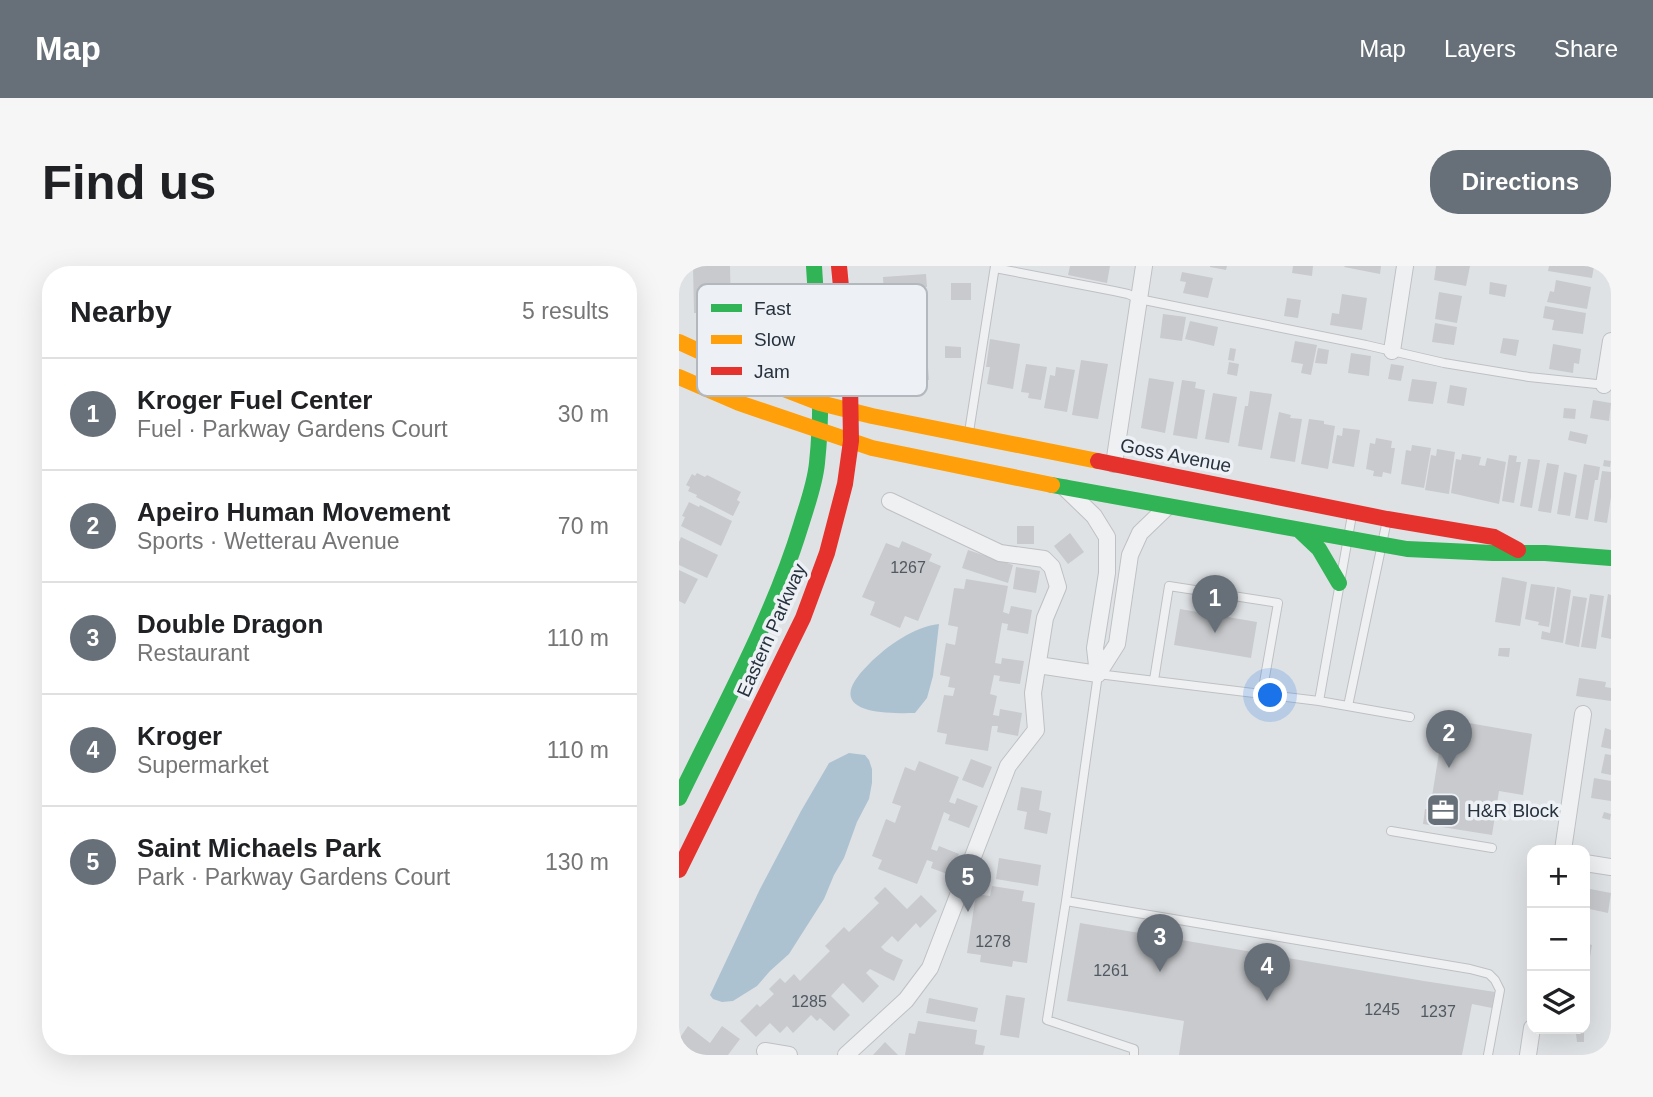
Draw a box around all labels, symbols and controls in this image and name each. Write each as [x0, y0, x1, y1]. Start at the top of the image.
text: Map [35, 30, 101, 67]
text: Map [1359, 35, 1406, 62]
text: Layers [1444, 35, 1516, 62]
text: Share [1554, 35, 1618, 62]
button: Directions [1430, 150, 1611, 214]
text: Find us [42, 155, 216, 209]
legend [697, 284, 927, 396]
text: Nearby [70, 295, 172, 328]
text: 5 results [522, 298, 609, 324]
text: Fast [754, 298, 792, 319]
text: Slow [754, 329, 795, 350]
text: Jam [754, 361, 790, 382]
text: Kroger Fuel Center [137, 385, 373, 415]
text: 1 [87, 401, 99, 427]
text: 30 m [558, 401, 609, 427]
text: Fuel · Parkway Gardens Court [137, 416, 448, 442]
street label: Goss Avenue [1119, 434, 1233, 477]
text: Apeiro Human Movement [137, 497, 451, 527]
text: 2 [87, 513, 99, 539]
text: 70 m [558, 513, 609, 539]
text: Sports · Wetterau Avenue [137, 528, 400, 554]
house number: 1267 [890, 559, 926, 576]
street label: Eastern Parkway [733, 560, 810, 700]
pin: 1 [1192, 575, 1238, 633]
text: Double Dragon [137, 609, 323, 639]
text: 3 [87, 625, 99, 651]
text: 110 m [547, 625, 609, 651]
text: Restaurant [137, 640, 250, 666]
your location [1253, 678, 1287, 712]
pin: 2 [1426, 710, 1472, 768]
text: Kroger [137, 721, 222, 751]
text: 4 [87, 737, 99, 763]
text: 110 m [547, 737, 609, 763]
text: Supermarket [137, 752, 269, 778]
office icon: H&R Block [1424, 791, 1462, 829]
place label: H&R Block [1467, 800, 1559, 821]
text: Saint Michaels Park [137, 833, 381, 863]
map controls [1527, 845, 1590, 1034]
button: + [1527, 845, 1590, 908]
text: 5 [87, 849, 99, 875]
text: 130 m [545, 849, 609, 875]
pin: 5 [945, 854, 991, 912]
text: Park · Parkway Gardens Court [137, 864, 450, 890]
button: − [1527, 908, 1590, 971]
pin: 3 [1137, 914, 1183, 972]
house number: 1278 [975, 933, 1011, 950]
pin: 4 [1244, 943, 1290, 1001]
house number: 1261 [1093, 962, 1129, 979]
button: layers [1527, 971, 1590, 1034]
house number: 1285 [791, 993, 827, 1010]
house number: 1245 [1364, 1001, 1400, 1018]
house number: 1237 [1420, 1003, 1456, 1020]

